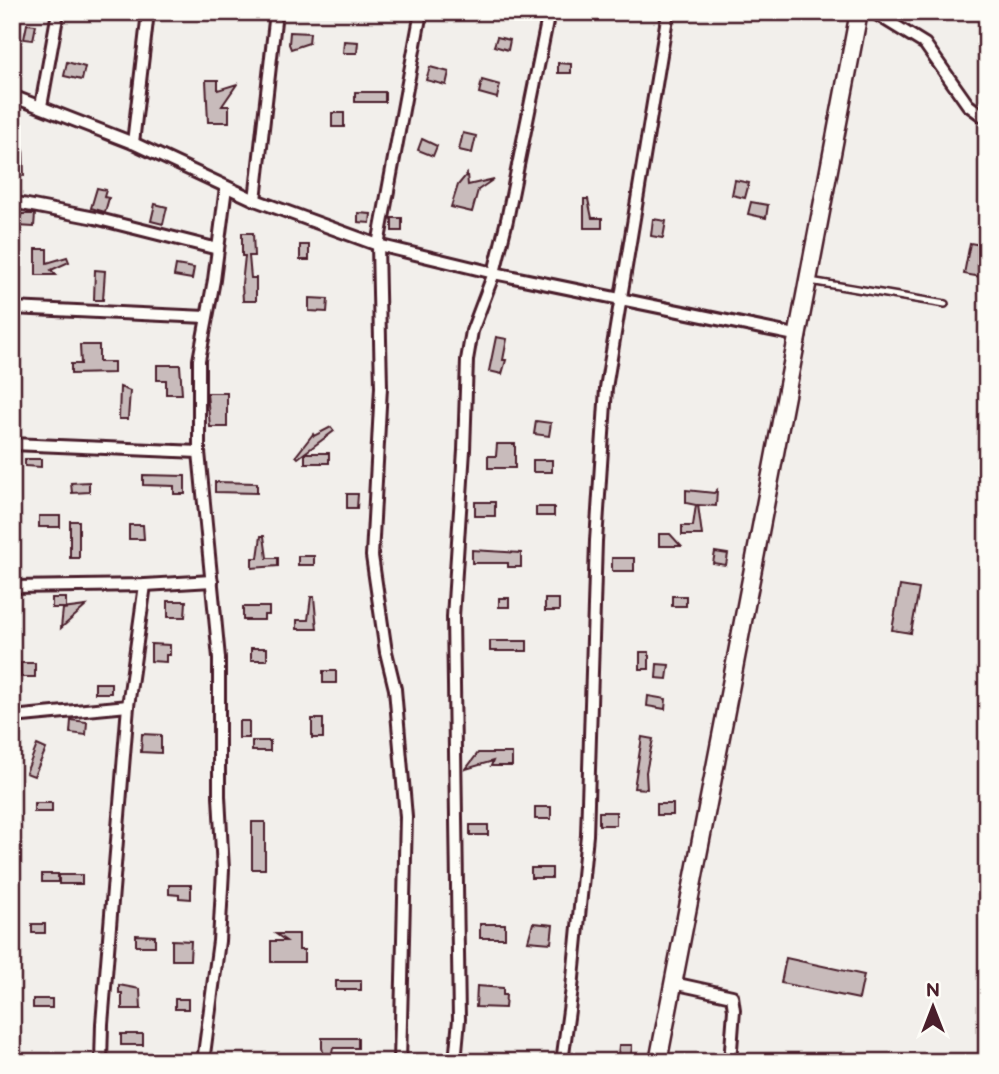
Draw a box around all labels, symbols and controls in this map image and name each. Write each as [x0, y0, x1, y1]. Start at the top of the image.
north arrow [898, 972, 968, 1042]
text: N [926, 980, 940, 1003]

